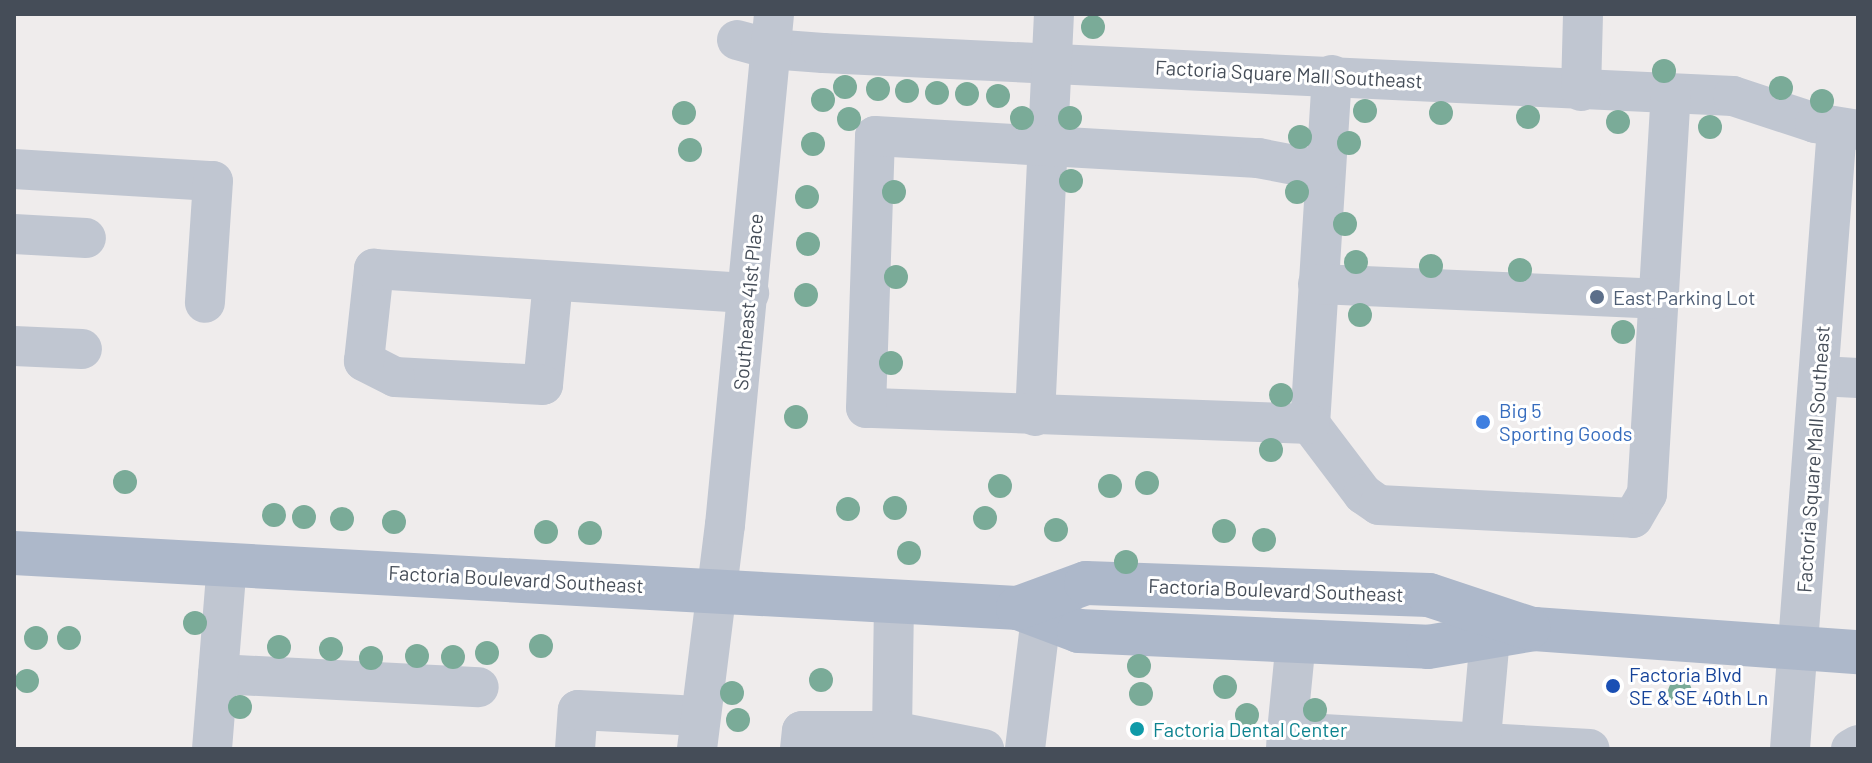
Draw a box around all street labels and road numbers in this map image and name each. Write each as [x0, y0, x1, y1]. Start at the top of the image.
street label: Factoria Square Mall Southeast [1155, 55, 1423, 93]
street label: Southeast 41st Place [728, 212, 768, 392]
street label: Factoria Square Mall Southeast [1792, 325, 1834, 593]
street label: Factoria Boulevard Southeast [388, 560, 644, 598]
street label: Factoria Boulevard Southeast [1148, 574, 1404, 606]

